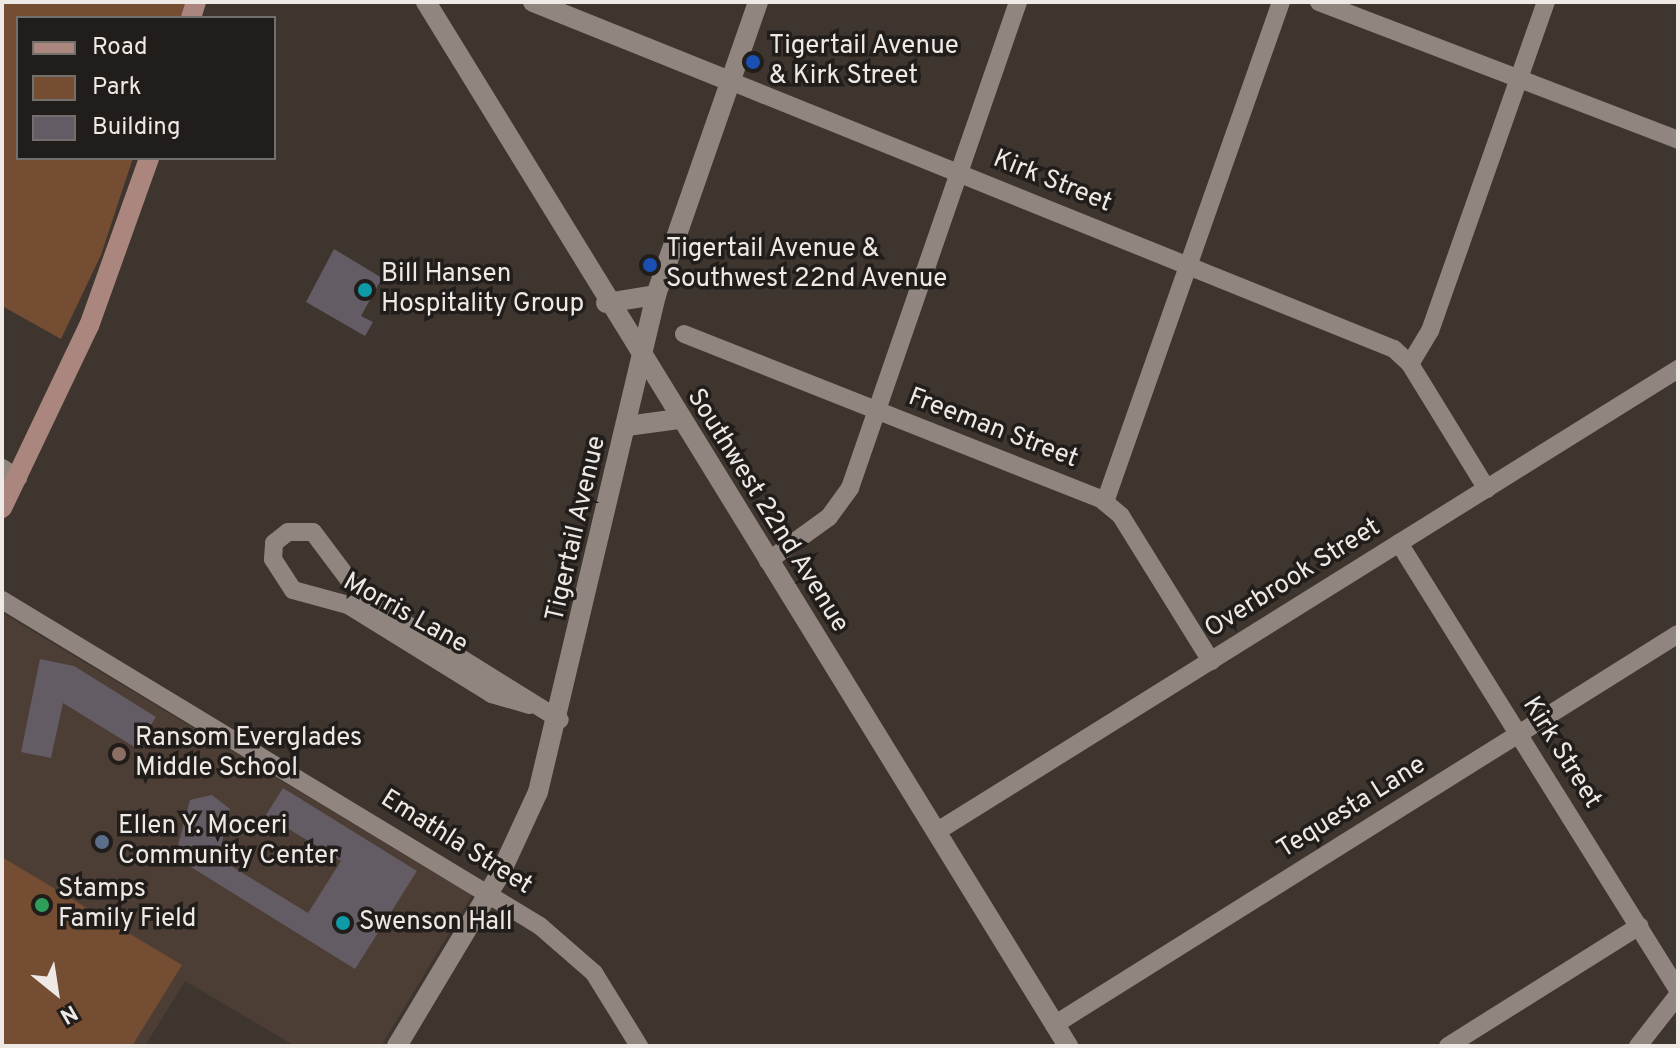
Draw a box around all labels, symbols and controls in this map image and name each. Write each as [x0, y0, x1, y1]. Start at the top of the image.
legend [16, 16, 276, 160]
place label: Tigertail Avenue & Kirk Street [769, 31, 960, 92]
text: Road [92, 33, 148, 63]
marker: Tigertail Avenue & Kirk Street [744, 53, 762, 71]
text: Park [92, 73, 142, 103]
text: Building [92, 113, 181, 143]
street label: Kirk Street [988, 144, 1116, 220]
place label: Tigertail Avenue & Southwest 22nd Avenue [666, 234, 948, 296]
marker: Tigertail Avenue & Southwest 22nd Avenue [641, 256, 659, 274]
place label: Bill Hansen Hospitality Group [381, 259, 584, 320]
marker: Bill Hansen Hospitality Group [356, 281, 374, 299]
street label: Freeman Street [904, 382, 1082, 476]
street label: Southwest 22nd Avenue [679, 383, 855, 639]
street label: Tigertail Avenue [540, 433, 614, 625]
street label: Overbrook Street [1200, 513, 1386, 645]
street label: Morris Lane [337, 567, 473, 661]
street label: Kirk Street [1515, 692, 1607, 814]
place label: Ransom Everglades Middle School [135, 723, 362, 784]
marker: Ransom Everglades Middle School [110, 745, 128, 763]
street label: Tequesta Lane [1272, 750, 1432, 866]
street label: Emathla Street [374, 784, 538, 902]
place label: Ellen Y. Moceri Community Center [118, 811, 338, 872]
marker: Ellen Y. Moceri Community Center [93, 833, 111, 851]
place label: Stamps Family Field [58, 874, 196, 936]
marker: Stamps Family Field [33, 896, 51, 914]
place label: Swenson Hall [359, 907, 513, 939]
marker: Swenson Hall [334, 914, 352, 932]
north arrow [16, 952, 96, 1032]
text: N [55, 998, 82, 1029]

